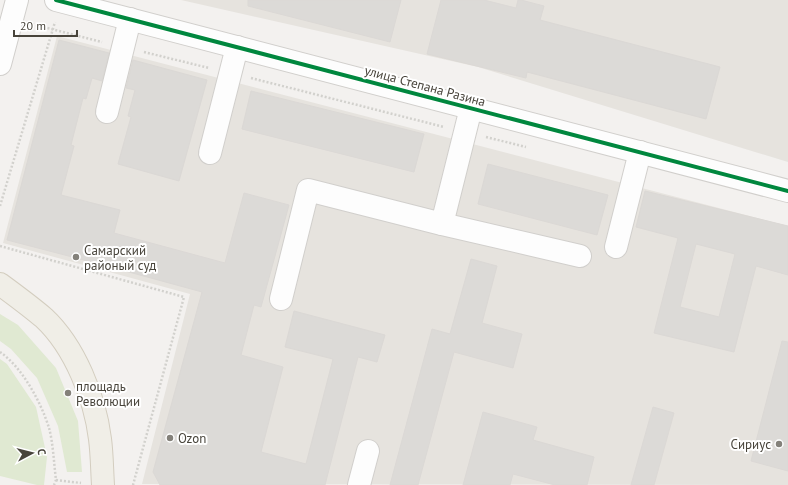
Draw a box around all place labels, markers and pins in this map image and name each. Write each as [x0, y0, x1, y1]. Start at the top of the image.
place label: Самарский районый суд [84, 242, 156, 274]
marker: Самарский районый суд [71, 252, 81, 262]
place label: площадь Революции [76, 378, 140, 410]
marker: площадь Революции [63, 388, 73, 398]
place label: Ozon [178, 430, 206, 447]
marker: Ozon [165, 433, 175, 443]
place label: Сириус [731, 436, 771, 453]
marker: Сириус [774, 439, 784, 449]

